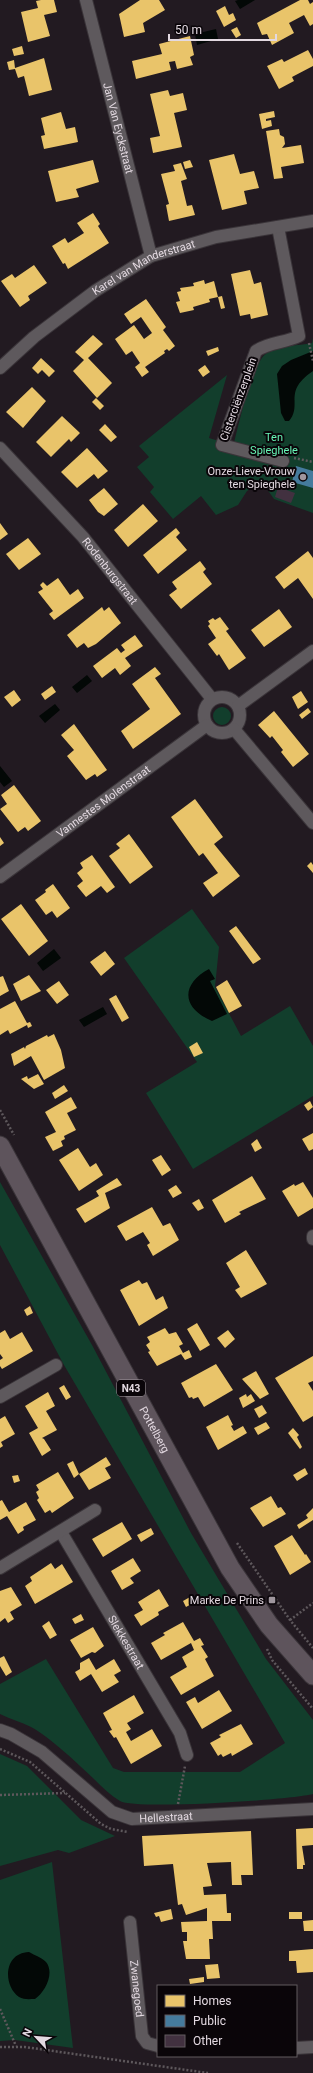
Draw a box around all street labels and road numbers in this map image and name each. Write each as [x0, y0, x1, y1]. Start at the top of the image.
street label: Jan Van Eyckstraat [100, 81, 136, 175]
street label: Karel van Manderstraat [90, 237, 197, 298]
street label: Cisterciënzerplein [217, 356, 260, 442]
street label: Rodenburgstraat [79, 535, 140, 607]
street label: Vannestes Molenstraat [54, 763, 153, 840]
road number: N43 [117, 1380, 145, 1396]
street label: Pottelberg [136, 1404, 172, 1455]
street label: Slekkestraat [105, 1613, 147, 1672]
street label: Hellestraat [139, 1810, 193, 1826]
street label: Zwanegoed [127, 1960, 146, 2018]

